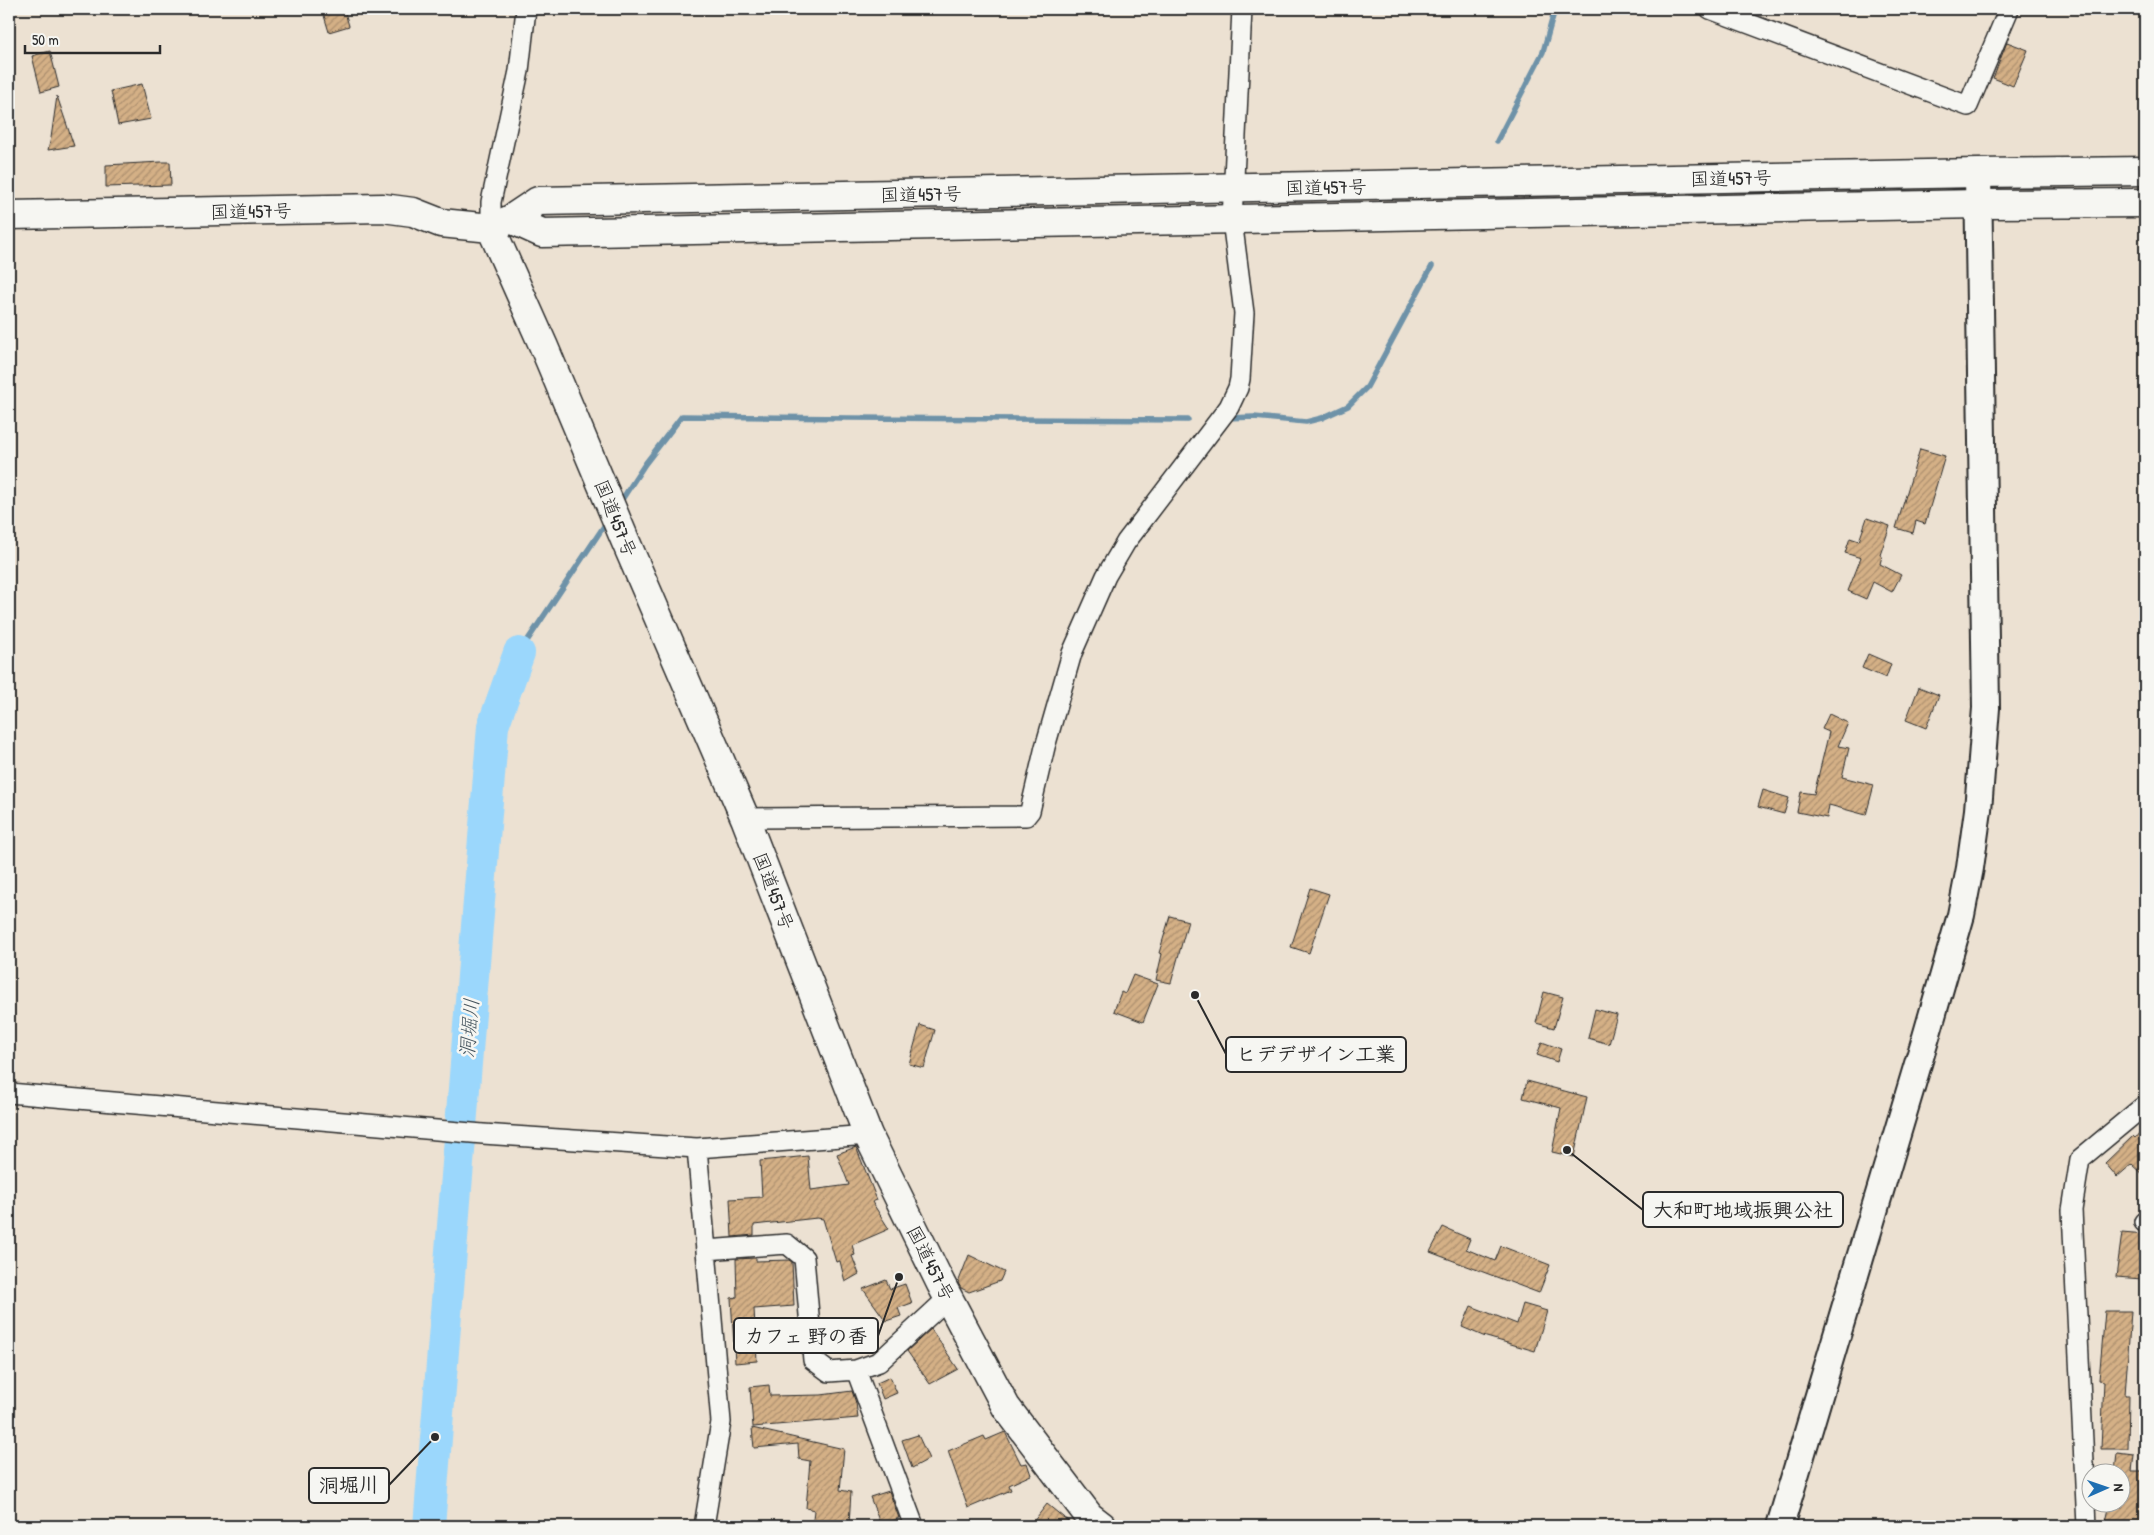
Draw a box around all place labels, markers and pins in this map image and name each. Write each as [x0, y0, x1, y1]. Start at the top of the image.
callout: ヒデデザイン工業 [1226, 1037, 1406, 1072]
callout: 大和町地域振興公社 [1643, 1192, 1843, 1227]
callout: カフェ 野の香 [734, 1318, 878, 1353]
callout: 洞堀川 [309, 1468, 389, 1503]

